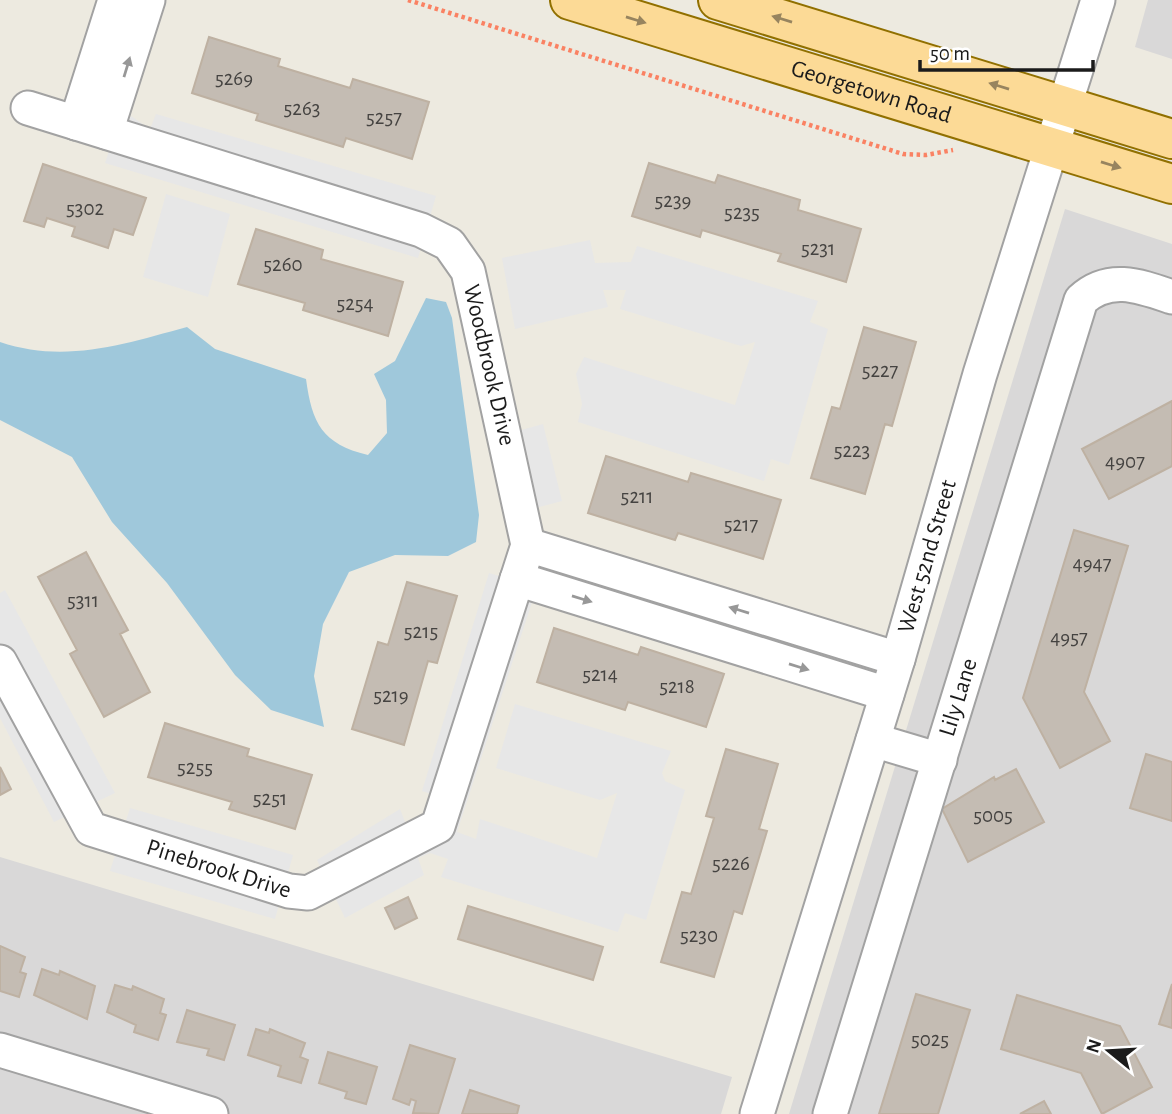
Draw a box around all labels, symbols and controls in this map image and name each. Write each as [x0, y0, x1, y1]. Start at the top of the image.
one-way arrow [771, 14, 792, 24]
one-way arrow [625, 15, 646, 25]
scale bar [920, 28, 1093, 72]
text: 50 m [930, 43, 970, 64]
street label: Georgetown Road [788, 56, 954, 128]
one-way arrow [122, 57, 133, 78]
house number: 5269 [215, 68, 253, 89]
one-way arrow [989, 80, 1010, 90]
house number: 5263 [284, 98, 320, 119]
house number: 5257 [366, 107, 402, 128]
one-way arrow [1101, 161, 1122, 171]
house number: 5239 [655, 190, 691, 211]
house number: 5302 [66, 198, 104, 219]
house number: 5235 [724, 202, 760, 223]
house number: 5231 [801, 238, 835, 259]
house number: 5260 [263, 254, 303, 275]
street label: Woodbrook Drive [459, 282, 519, 448]
house number: 5254 [336, 293, 374, 314]
house number: 5227 [862, 360, 899, 381]
house number: 5223 [834, 440, 870, 461]
house number: 4907 [1105, 451, 1145, 472]
street label: West 52nd Street [894, 477, 961, 636]
house number: 5211 [621, 486, 653, 507]
house number: 5217 [724, 514, 758, 535]
house number: 4947 [1073, 553, 1112, 574]
house number: 5311 [67, 590, 99, 611]
one-way arrow [572, 595, 593, 605]
one-way arrow [728, 605, 749, 615]
house number: 5215 [404, 621, 438, 642]
house number: 4957 [1050, 627, 1088, 648]
street label: Lily Lane [935, 655, 982, 739]
one-way arrow [789, 662, 810, 673]
house number: 5214 [582, 664, 618, 685]
house number: 5218 [659, 676, 695, 697]
house number: 5219 [373, 685, 409, 706]
house number: 5255 [177, 757, 213, 778]
house number: 5251 [253, 788, 287, 809]
house number: 5005 [973, 805, 1013, 826]
street label: Pinebrook Drive [143, 835, 294, 903]
house number: 5226 [712, 853, 750, 874]
house number: 5230 [680, 925, 718, 946]
north arrow [1074, 1016, 1144, 1086]
house number: 5025 [911, 1029, 949, 1050]
text: N [1083, 1037, 1105, 1055]

